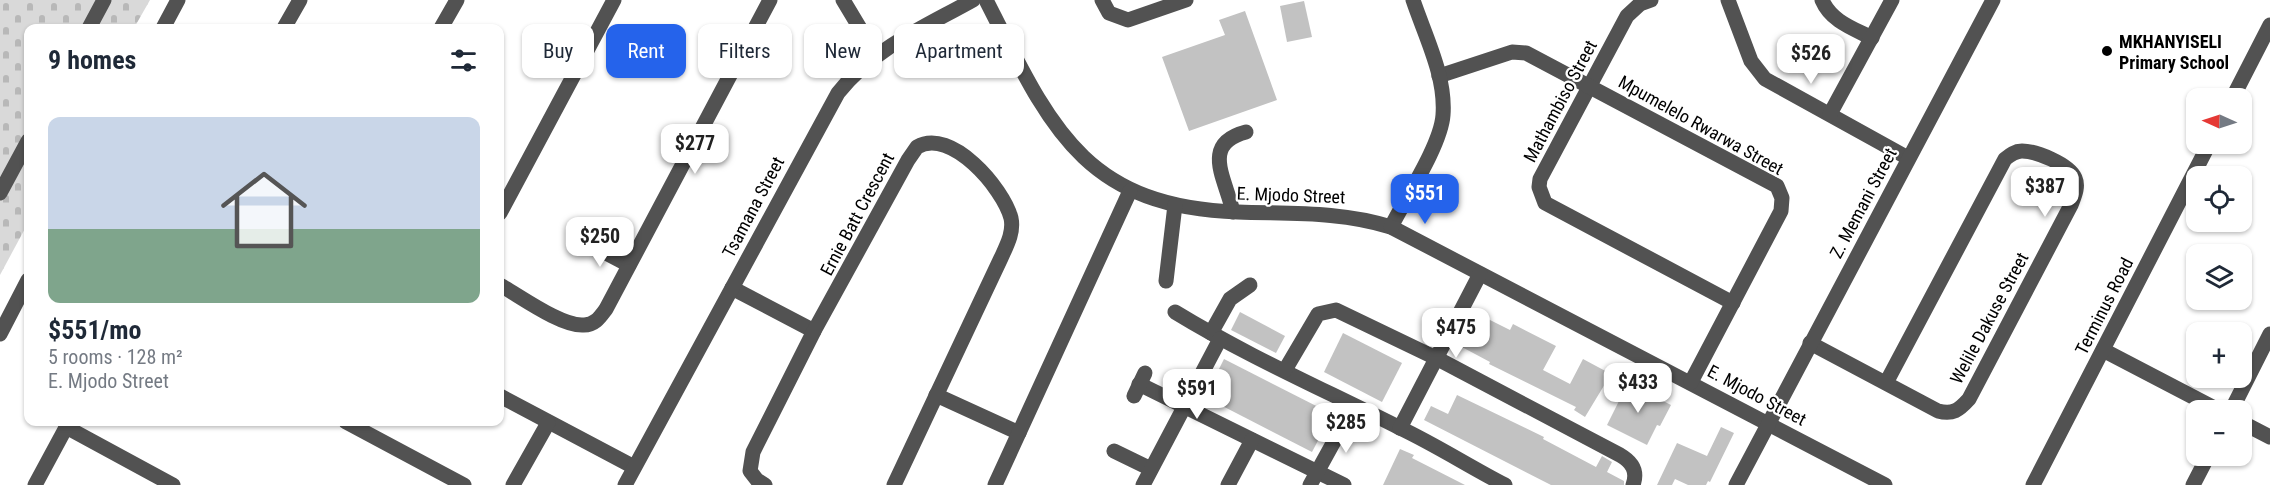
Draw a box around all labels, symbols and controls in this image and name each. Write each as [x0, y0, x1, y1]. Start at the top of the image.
chip: Buy [522, 24, 594, 78]
chip: Rent [606, 24, 686, 78]
chip: Filters [698, 24, 792, 78]
chip: New [804, 24, 882, 78]
chip: Apartment [894, 24, 1024, 78]
place label: MKHANYISELI Primary School [2119, 31, 2229, 73]
pin: $526 [1775, 34, 1847, 85]
street label: Mathambiso Street [1519, 36, 1601, 166]
text: $526 [1791, 41, 1831, 65]
icon: filters [447, 44, 480, 77]
marker: MKHANYISELI Primary School [2100, 44, 2114, 58]
text: 9 homes [48, 45, 136, 75]
street label: Mpumelelo Rwarwa Street [1615, 71, 1787, 179]
north arrow [2186, 88, 2252, 154]
map controls [2186, 88, 2252, 466]
pin: $277 [659, 124, 731, 175]
text: $277 [675, 131, 715, 155]
street label: Z. Memani Street [1825, 144, 1901, 262]
street label: Ernie Batt Crescent [816, 149, 898, 279]
street label: Tsamana Street [718, 153, 788, 261]
icon: home [210, 156, 318, 264]
button: locate [2186, 166, 2252, 232]
pin: $387 [2009, 167, 2081, 218]
pin: $551 [1389, 174, 1461, 225]
text: $387 [2025, 174, 2065, 198]
text: $551 [1405, 181, 1445, 205]
street label: E. Mjodo Street [1236, 183, 1346, 207]
pin: $250 [564, 217, 636, 268]
text: $250 [580, 224, 620, 248]
button: layers [2186, 244, 2252, 310]
street label: Welile Dakuse Street [1946, 249, 2032, 387]
street label: Terminus Road [2071, 254, 2137, 358]
pin: $475 [1420, 308, 1492, 359]
text: $551/mo [48, 315, 141, 345]
text: $475 [1436, 315, 1476, 339]
button: + [2186, 322, 2252, 388]
text: 5 rooms · 128 m² [48, 345, 183, 369]
street label: E. Mjodo Street [1704, 360, 1810, 430]
pin: $433 [1602, 363, 1674, 414]
text: E. Mjodo Street [48, 369, 169, 393]
pin: $591 [1161, 369, 1233, 420]
text: $433 [1618, 370, 1658, 394]
text: $591 [1177, 376, 1217, 400]
button: − [2186, 400, 2252, 466]
pin: $285 [1310, 403, 1382, 454]
text: $285 [1326, 410, 1366, 434]

